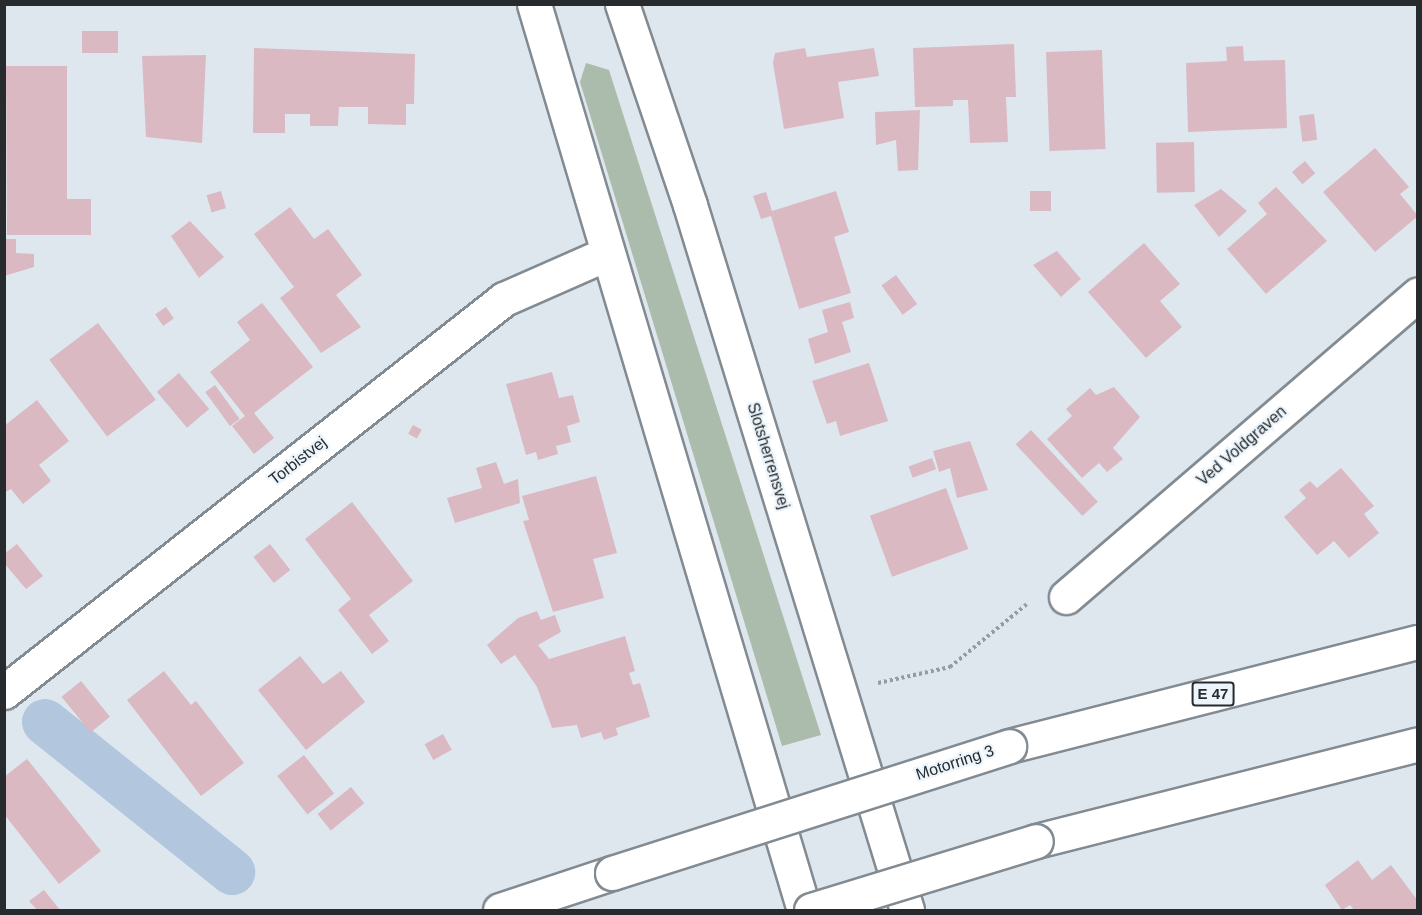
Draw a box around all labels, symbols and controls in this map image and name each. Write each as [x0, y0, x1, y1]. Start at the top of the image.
street label: Slotsherrensvej [743, 400, 793, 512]
street label: Ved Voldgraven [1193, 402, 1291, 490]
street label: Torbistvej [265, 433, 331, 489]
road number: E 47 [1190, 682, 1236, 706]
street label: Motorring 3 [914, 741, 996, 785]

